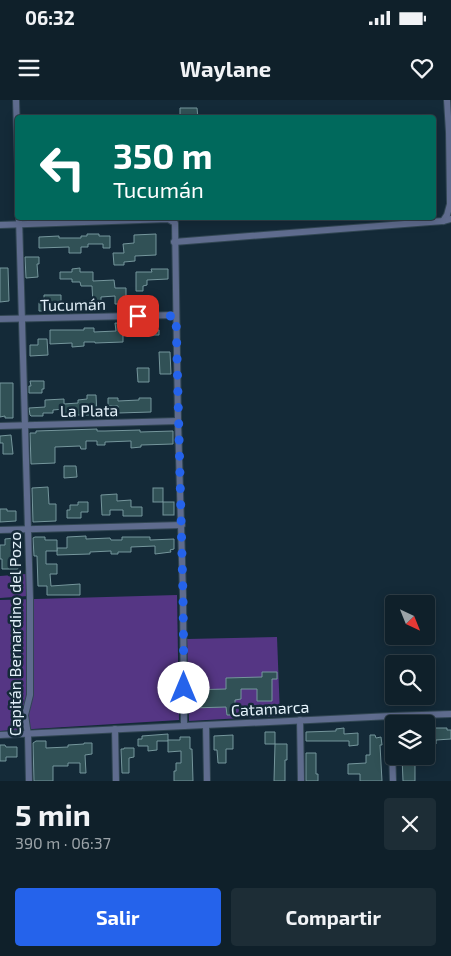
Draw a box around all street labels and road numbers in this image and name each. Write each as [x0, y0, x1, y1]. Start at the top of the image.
street label: Tucumán [40, 294, 106, 314]
street label: La Plata [60, 400, 118, 420]
street label: Capitán Bernardino del Pozo [5, 532, 24, 736]
street label: Catamarca [230, 696, 310, 720]

